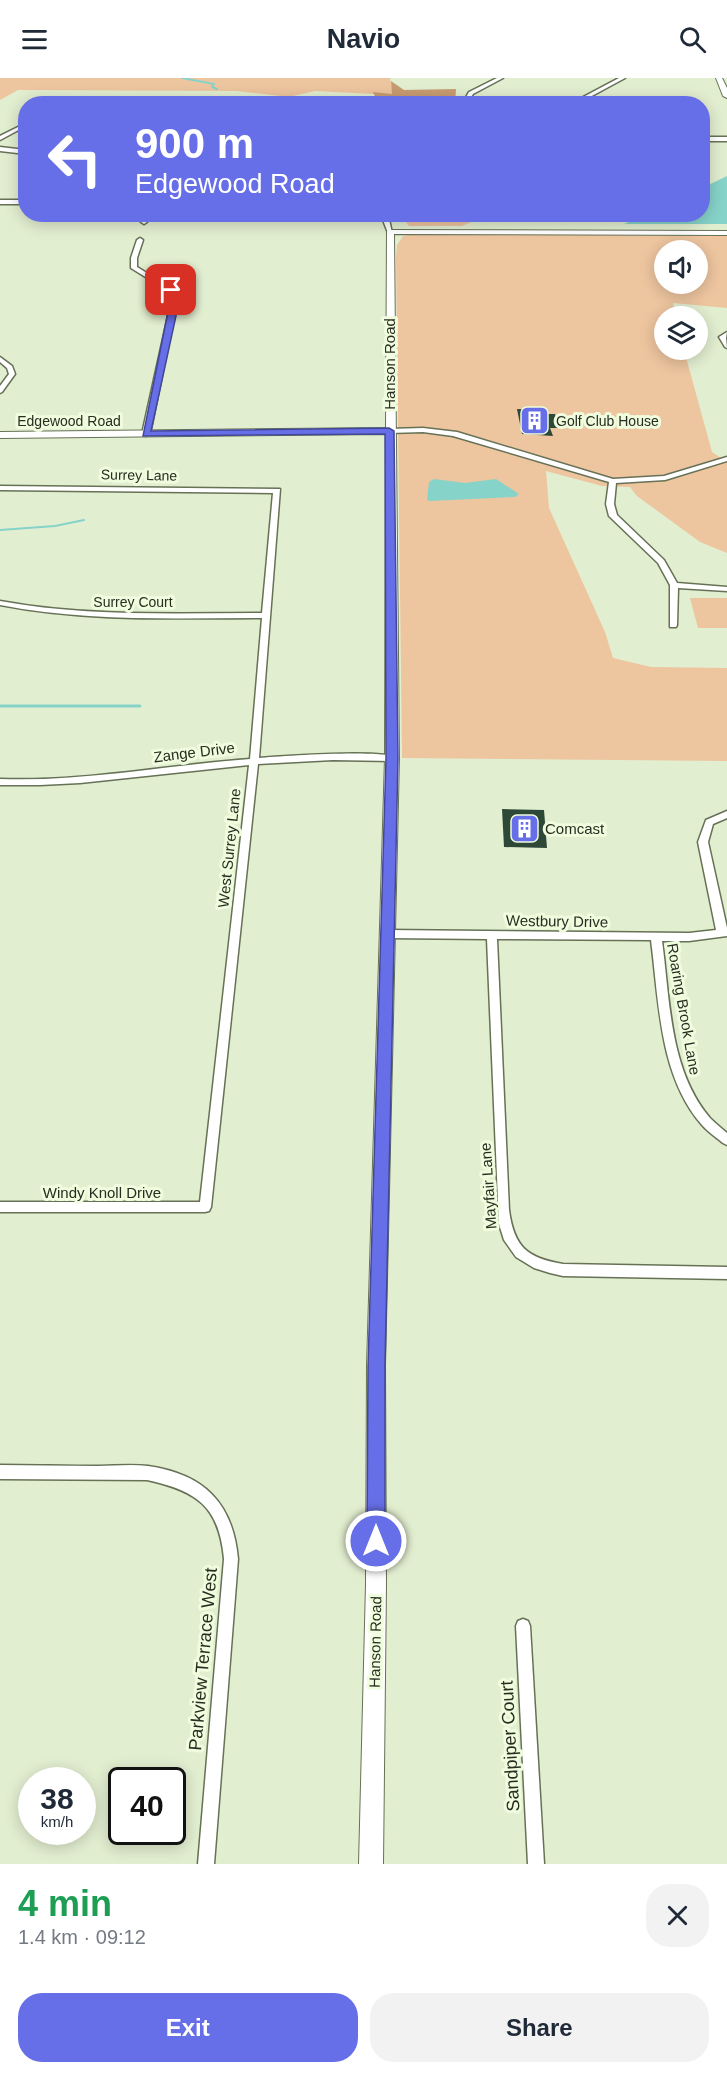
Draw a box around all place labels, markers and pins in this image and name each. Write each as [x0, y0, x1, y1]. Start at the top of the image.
pin [145, 264, 196, 315]
building icon: Golf Club House [519, 405, 551, 437]
place label: Golf Club House [556, 413, 659, 429]
building icon: Comcast [508, 812, 540, 844]
place label: Comcast [545, 820, 605, 837]

